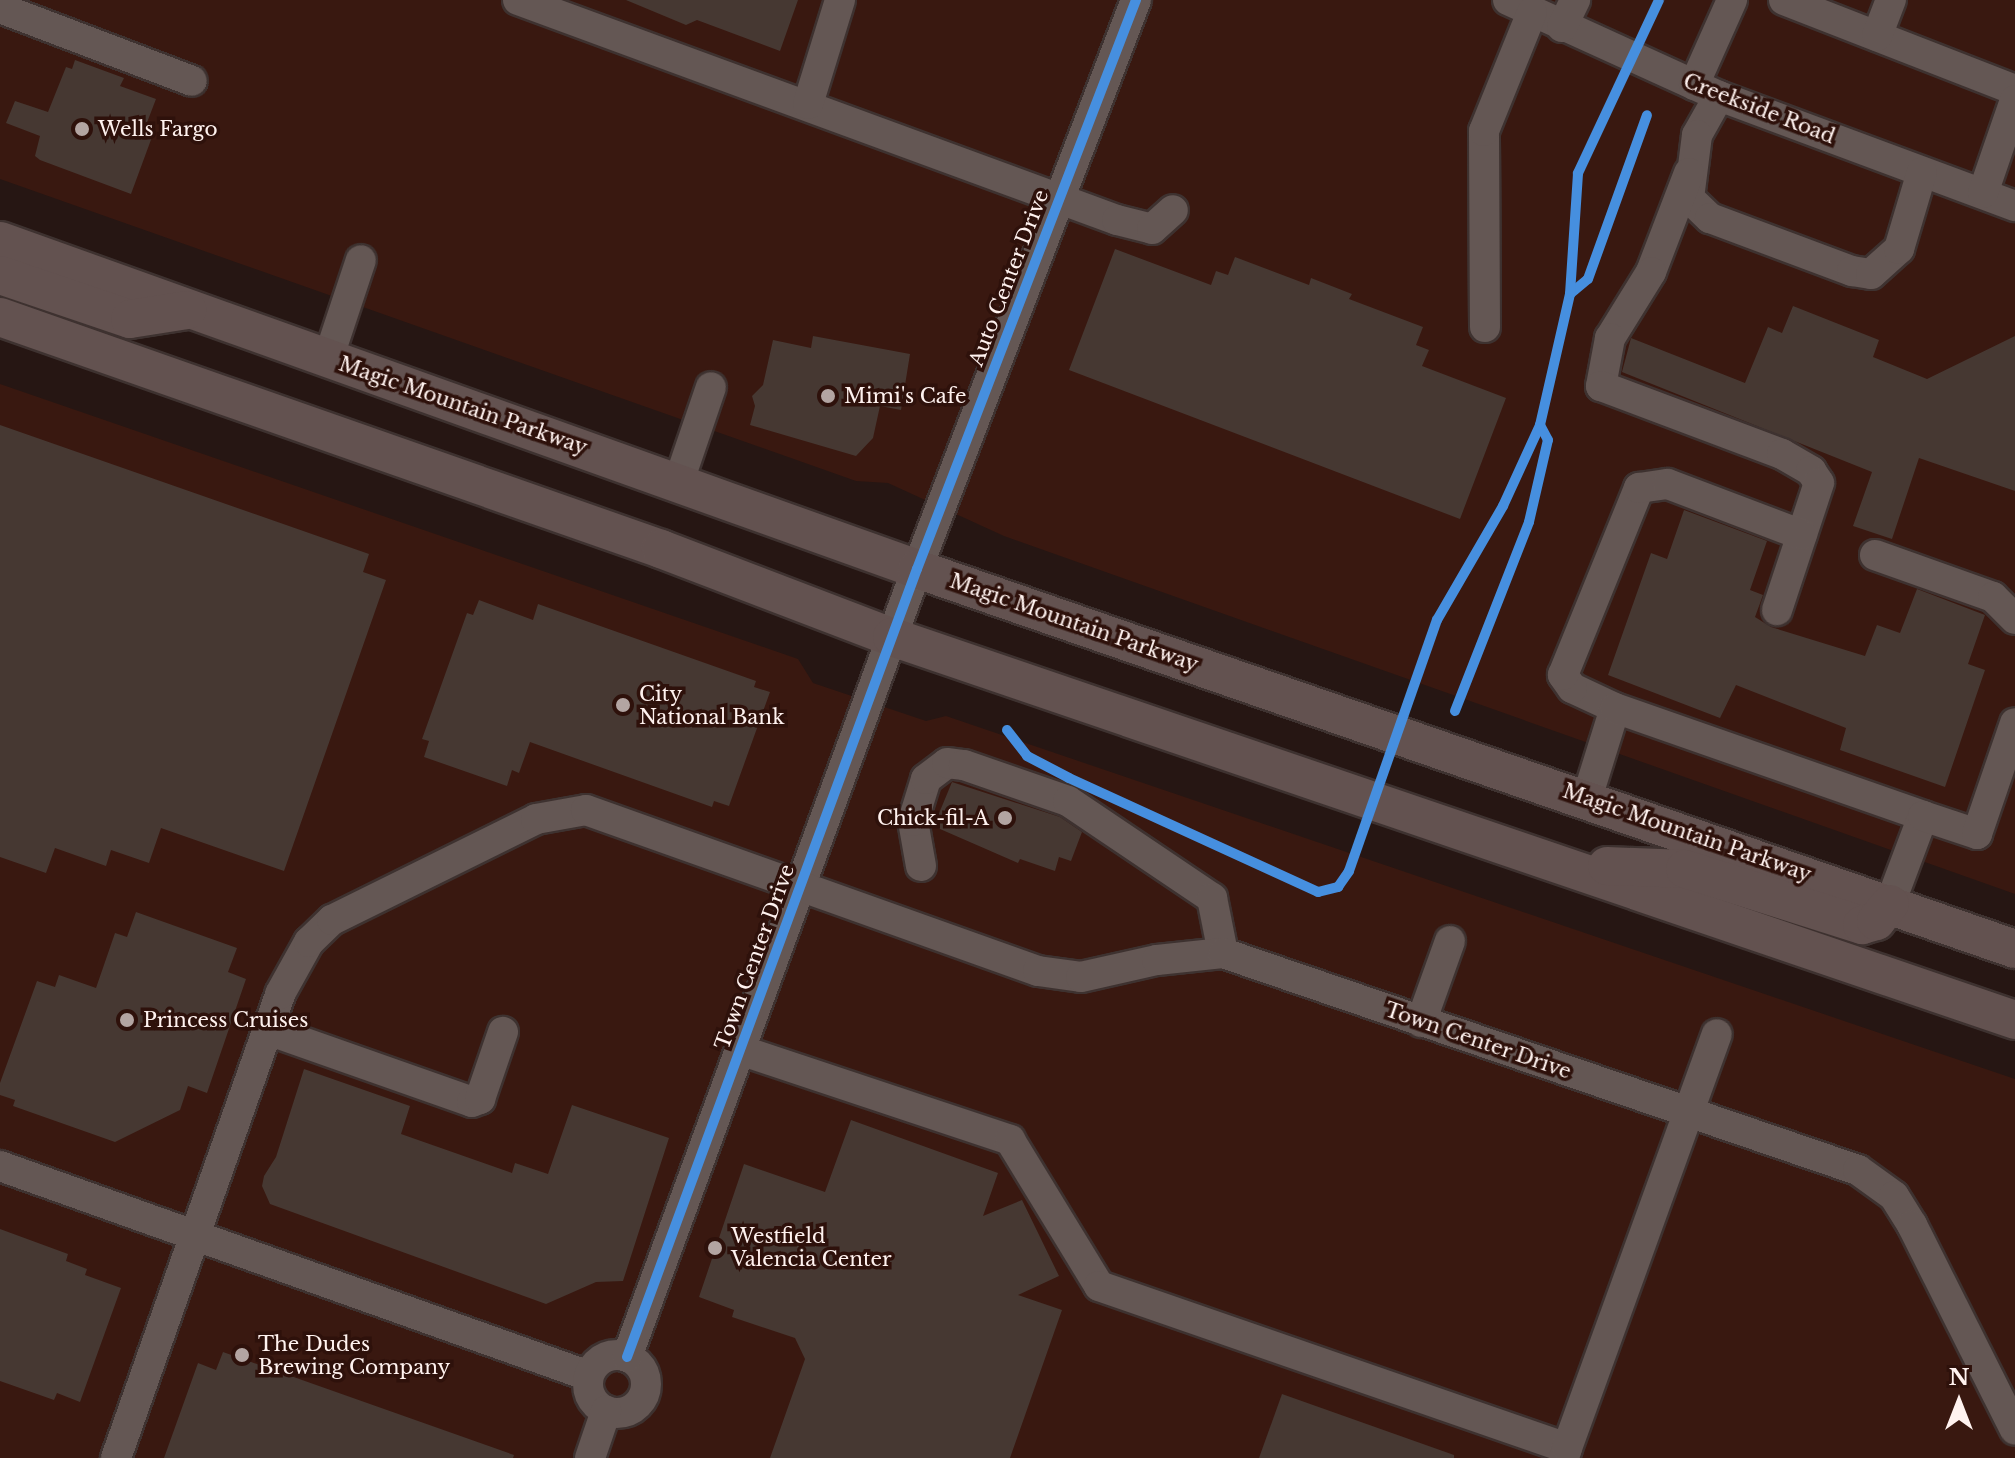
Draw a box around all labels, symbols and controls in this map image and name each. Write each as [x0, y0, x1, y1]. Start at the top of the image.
street label: Creekside Road [1680, 69, 1838, 149]
place label: Wells Fargo [98, 117, 218, 141]
marker: Wells Fargo [73, 120, 91, 138]
street label: Auto Center Drive [964, 186, 1054, 370]
street label: Magic Mountain Parkway [336, 352, 590, 460]
place label: Mimi's Cafe [844, 384, 966, 408]
marker: Mimi's Cafe [819, 387, 837, 405]
street label: Magic Mountain Parkway [947, 569, 1201, 677]
place label: City National Bank [639, 682, 784, 729]
marker: City National Bank [614, 696, 632, 714]
street label: Magic Mountain Parkway [1560, 779, 1814, 887]
place label: Chick-fil-A [877, 806, 989, 830]
marker: Chick-fil-A [996, 809, 1014, 827]
street label: Town Center Drive [710, 861, 800, 1053]
street label: Town Center Drive [1382, 998, 1574, 1084]
place label: Princess Cruises [143, 1008, 308, 1032]
marker: Princess Cruises [118, 1011, 136, 1029]
place label: Westfield Valencia Center [731, 1224, 892, 1271]
marker: Westfield Valencia Center [706, 1239, 724, 1257]
place label: The Dudes Brewing Company [258, 1332, 451, 1379]
marker: The Dudes Brewing Company [233, 1346, 251, 1364]
north arrow [1919, 1362, 1999, 1442]
text: N [1949, 1364, 1969, 1391]

